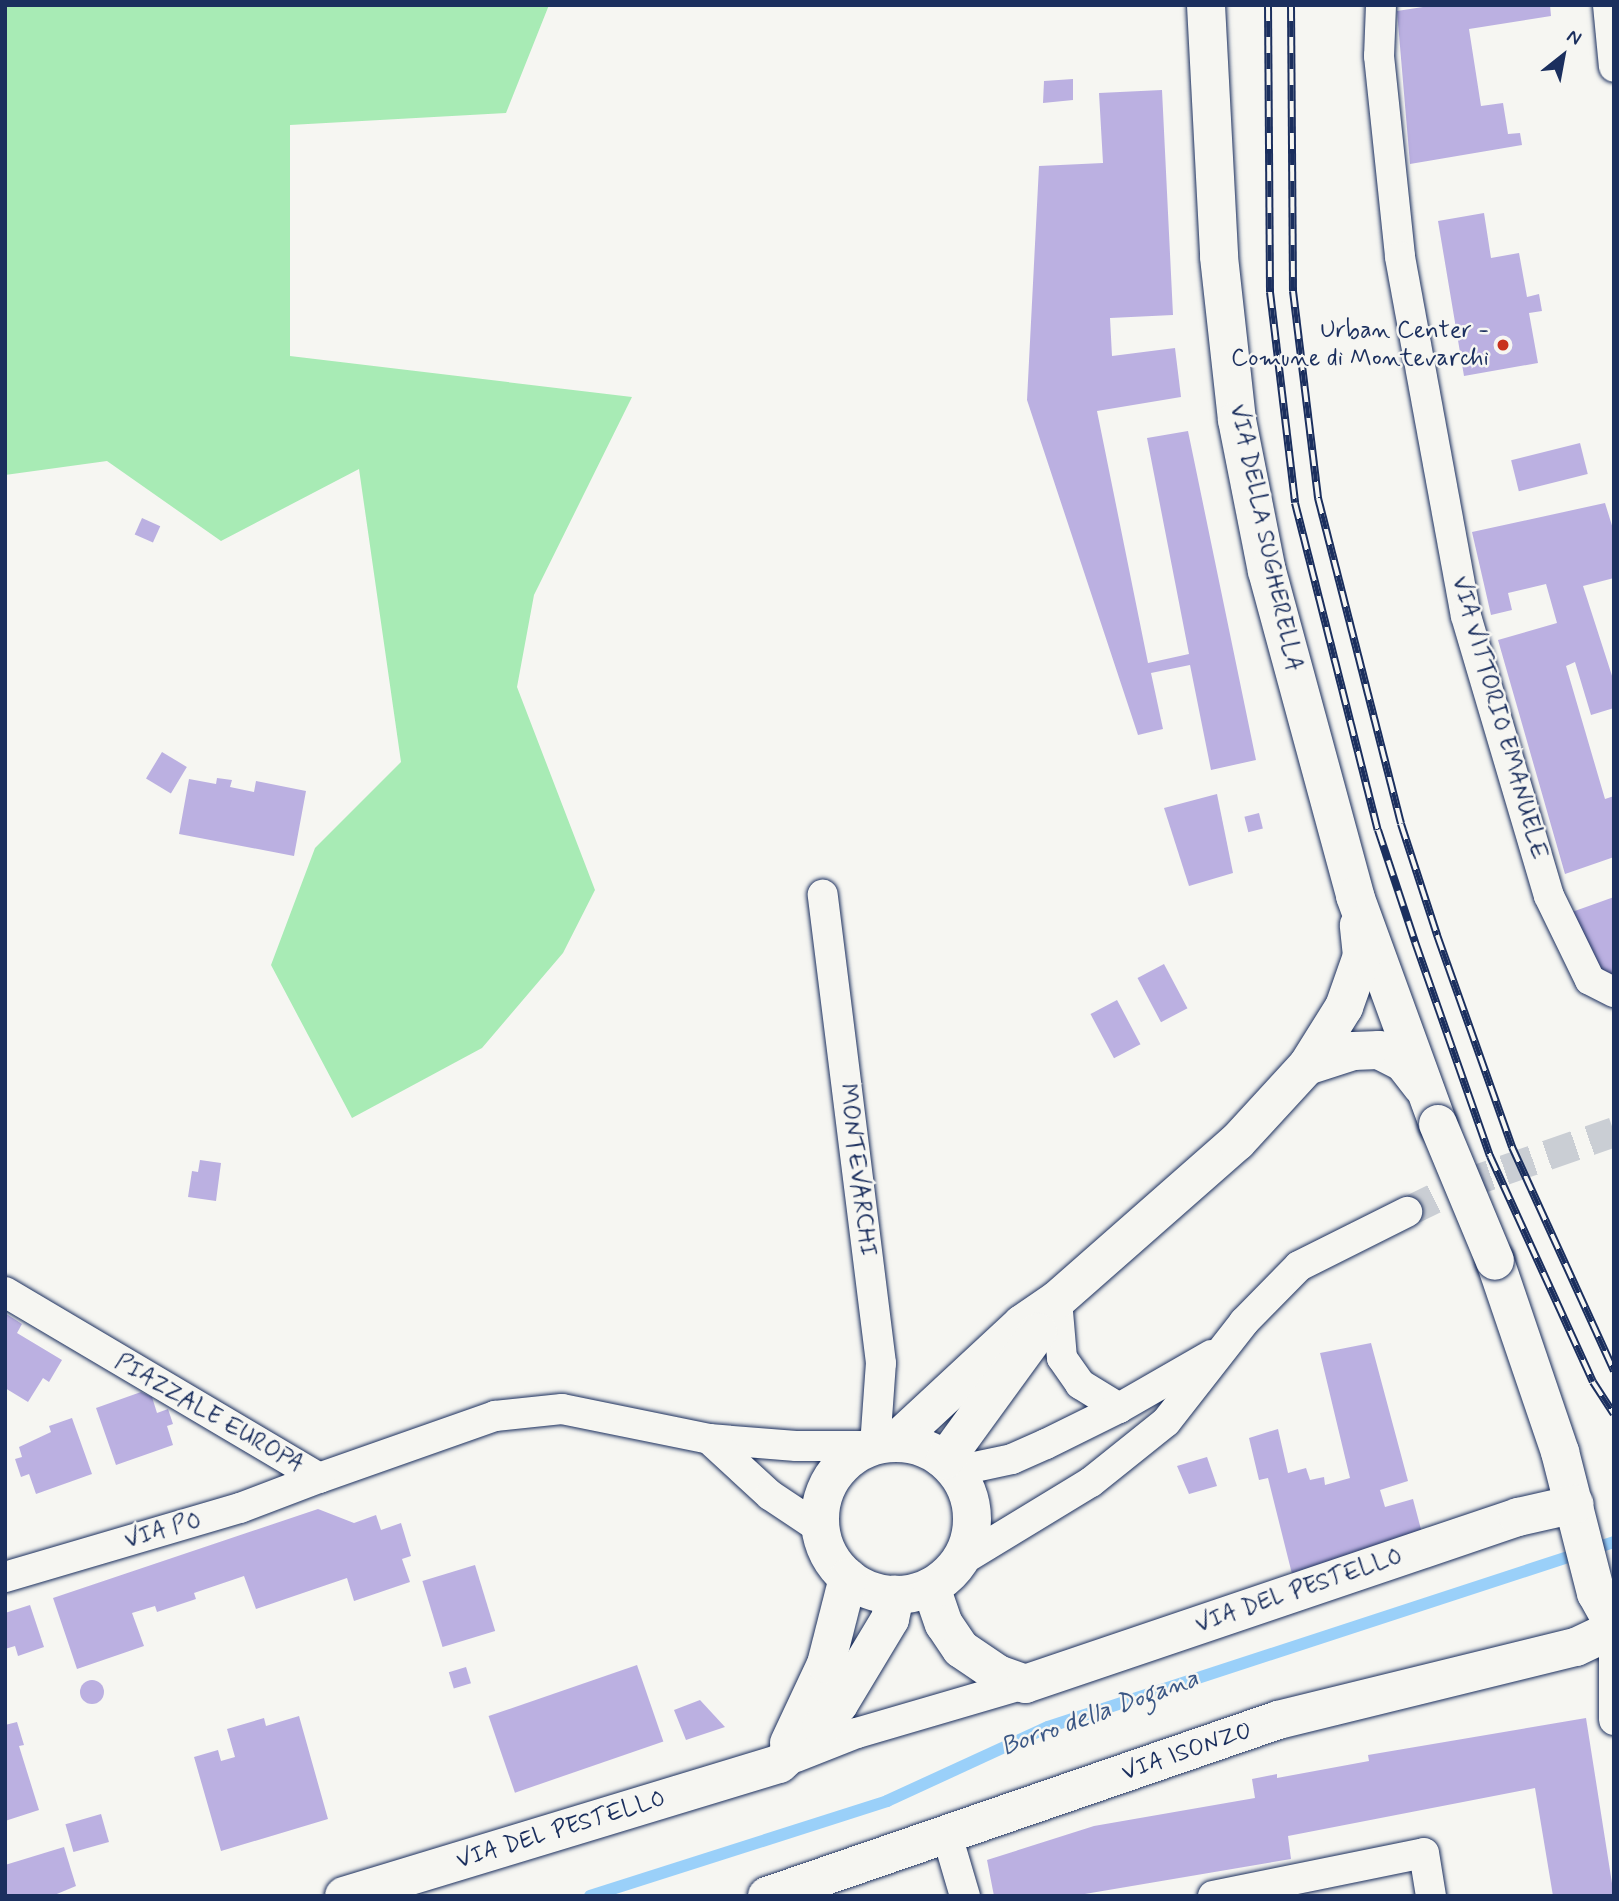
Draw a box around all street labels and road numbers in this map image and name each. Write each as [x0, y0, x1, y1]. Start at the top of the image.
street label: VIA DELLA SUGHERELLA [1222, 400, 1308, 676]
street label: VIA VITTORIO EMANUELE [1445, 573, 1553, 863]
street label: MONTEVARCHI [832, 1082, 882, 1258]
street label: PIAZZALE EUROPA [111, 1349, 307, 1479]
street label: VIA PO [121, 1506, 205, 1556]
street label: VIA DEL PESTELLO [1193, 1542, 1405, 1640]
street label: VIA ISONZO [1116, 1716, 1258, 1788]
street label: VIA DEL PESTELLO [454, 1785, 668, 1875]

